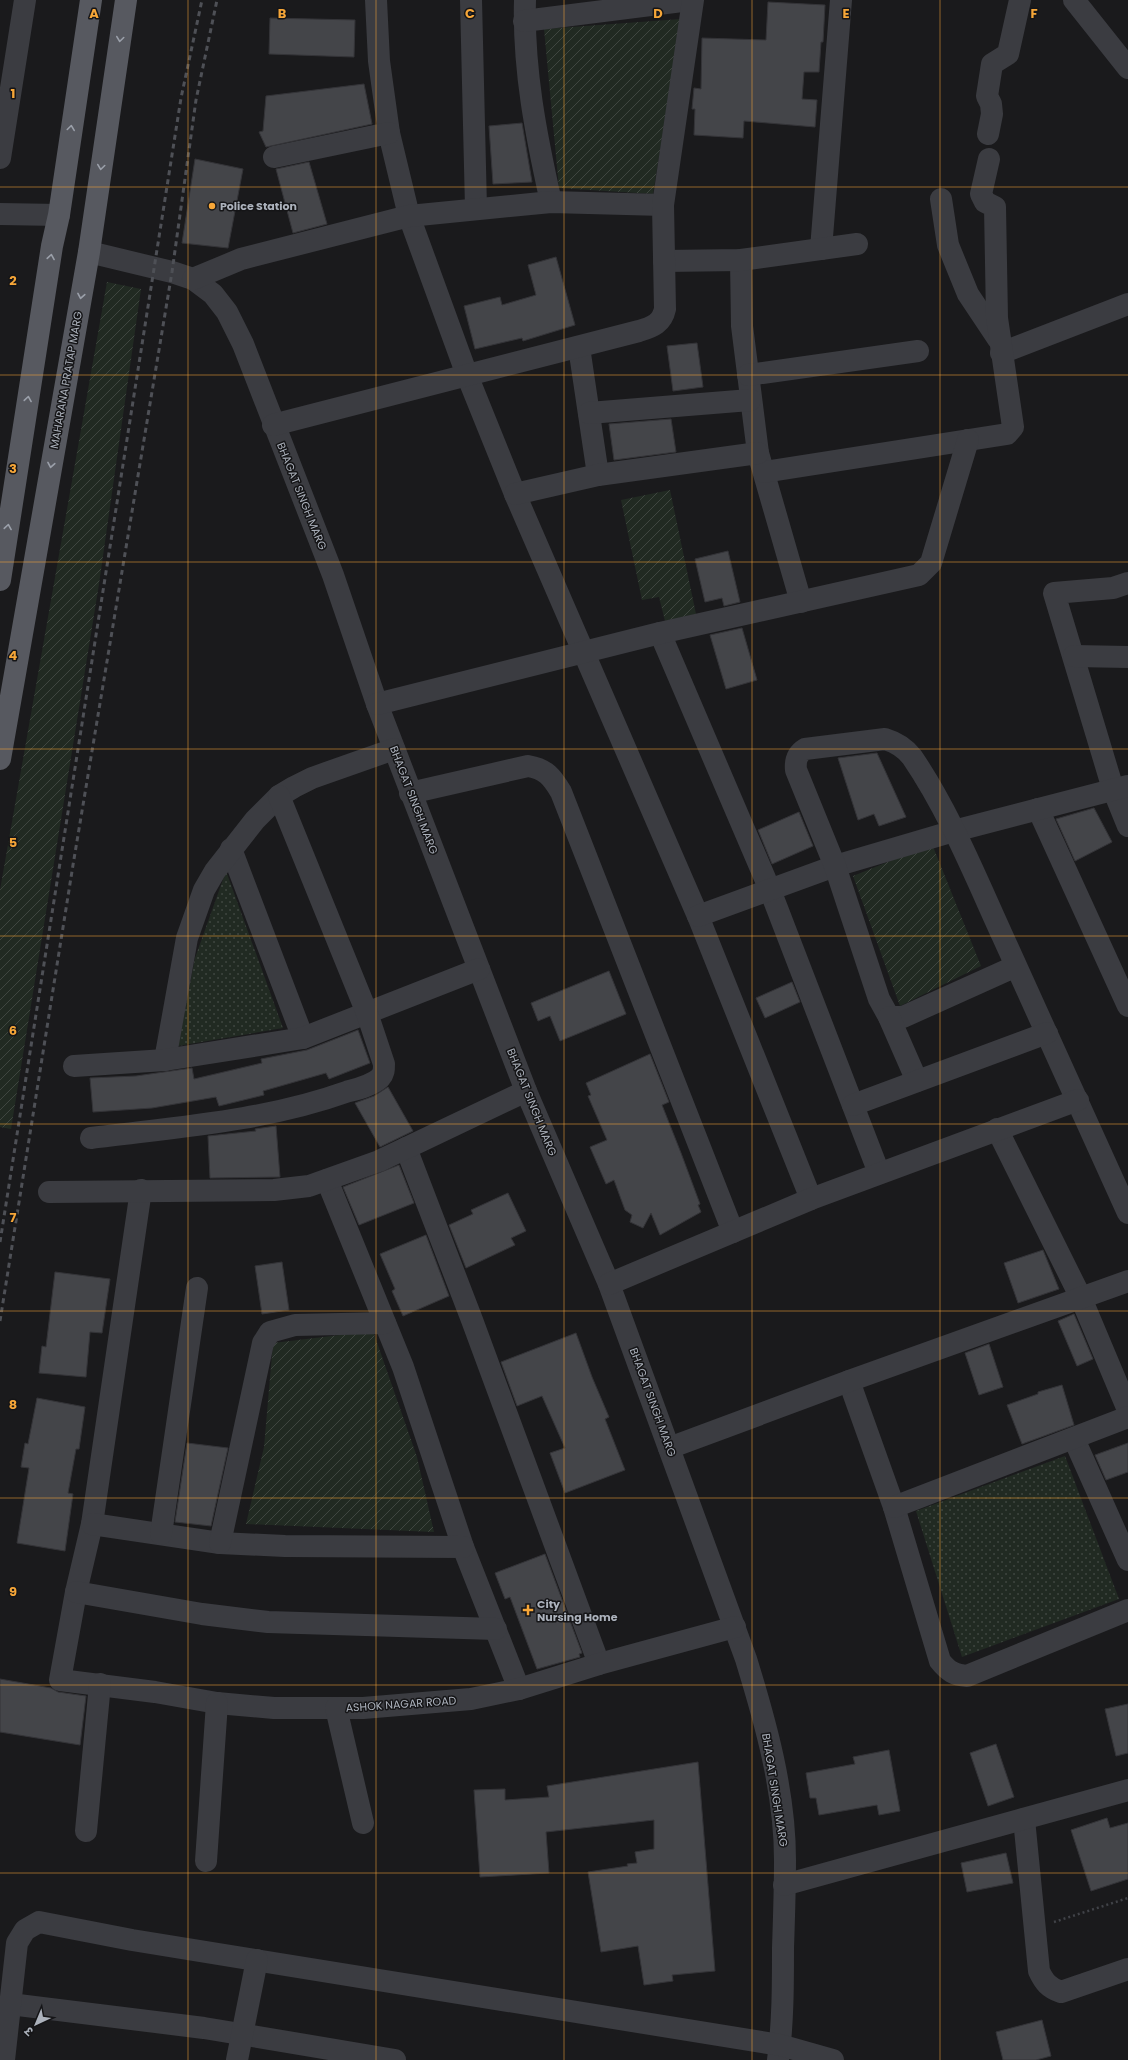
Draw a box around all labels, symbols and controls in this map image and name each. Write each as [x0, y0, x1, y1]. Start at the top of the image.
text: A [89, 4, 99, 23]
text: B [278, 4, 287, 23]
text: C [465, 4, 475, 23]
text: D [653, 4, 663, 23]
text: E [842, 4, 850, 23]
text: F [1030, 4, 1038, 23]
one-way arrow [116, 36, 125, 42]
text: 1 [11, 84, 15, 103]
one-way arrow [66, 125, 75, 131]
one-way arrow [97, 164, 106, 170]
place label: Police Station [220, 198, 297, 214]
marker: Police Station [207, 201, 217, 211]
one-way arrow [46, 253, 55, 260]
text: 2 [9, 271, 17, 290]
one-way arrow [77, 292, 86, 299]
street label: MAHARANA PRATAP MARG [46, 310, 86, 450]
one-way arrow [23, 396, 32, 402]
street label: BHAGAT SINGH MARG [273, 440, 331, 553]
text: 3 [9, 459, 17, 478]
one-way arrow [47, 462, 56, 468]
one-way arrow [3, 524, 12, 530]
text: 4 [9, 646, 18, 665]
street label: BHAGAT SINGH MARG [386, 744, 442, 857]
text: 5 [9, 833, 17, 852]
text: 6 [9, 1021, 17, 1040]
street label: BHAGAT SINGH MARG [503, 1046, 561, 1159]
text: 7 [10, 1208, 17, 1227]
street label: BHAGAT SINGH MARG [626, 1345, 680, 1459]
text: 8 [9, 1395, 17, 1414]
text: 9 [9, 1582, 17, 1601]
place label: City Nursing Home [537, 1596, 618, 1625]
marker: City Nursing Home [522, 1604, 534, 1616]
street label: ASHOK NAGAR ROAD [345, 1692, 457, 1716]
street label: BHAGAT SINGH MARG [758, 1732, 792, 1848]
north arrow [16, 2004, 56, 2044]
text: उ [21, 2023, 38, 2040]

